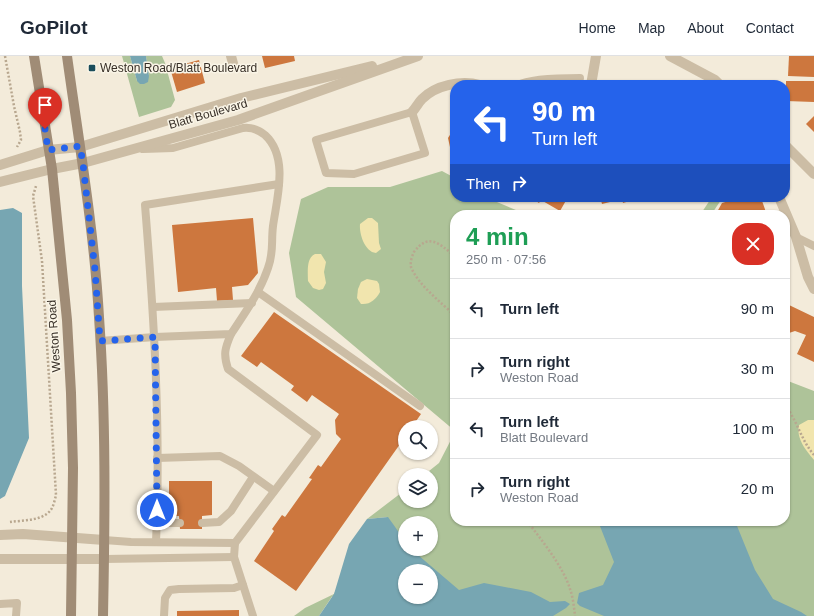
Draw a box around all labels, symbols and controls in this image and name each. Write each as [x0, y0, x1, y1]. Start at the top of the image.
text: GoPilot [20, 17, 88, 38]
text: Home [579, 20, 616, 36]
text: Map [638, 20, 665, 36]
text: About [687, 20, 724, 36]
text: Contact [746, 20, 794, 36]
place label: Weston Road/Blatt Boulevard [100, 61, 257, 75]
marker: Weston Road/Blatt Boulevard [87, 63, 97, 73]
pin [28, 88, 62, 129]
icon: arrive [34, 94, 56, 116]
street label: Blatt Boulevard [167, 96, 249, 132]
icon: left [466, 96, 518, 148]
text: 90 m [532, 96, 596, 127]
text: Turn left [532, 129, 597, 149]
icon: right [508, 172, 530, 194]
text: Then [466, 175, 500, 192]
text: 4 min [466, 223, 529, 250]
button: close [732, 223, 774, 265]
text: 250 m · 07:56 [466, 252, 546, 267]
icon: left [466, 298, 488, 320]
street label: Weston Road [44, 299, 64, 373]
text: Turn left [500, 300, 559, 317]
text: 90 m [741, 300, 774, 317]
text: Turn right [500, 353, 570, 370]
icon: right [466, 358, 488, 380]
text: 30 m [741, 360, 774, 377]
text: Weston Road [500, 370, 579, 385]
text: Turn left [500, 413, 559, 430]
icon: left [466, 418, 488, 440]
map controls [398, 420, 438, 604]
button: search [398, 420, 438, 460]
text: 100 m [732, 420, 774, 437]
text: Blatt Boulevard [500, 430, 588, 445]
button: layers [398, 468, 438, 508]
text: Turn right [500, 473, 570, 490]
icon: right [466, 478, 488, 500]
text: 20 m [741, 480, 774, 497]
position arrow [136, 489, 178, 531]
text: Weston Road [500, 490, 579, 505]
button: + [398, 516, 438, 556]
button: − [398, 564, 438, 604]

